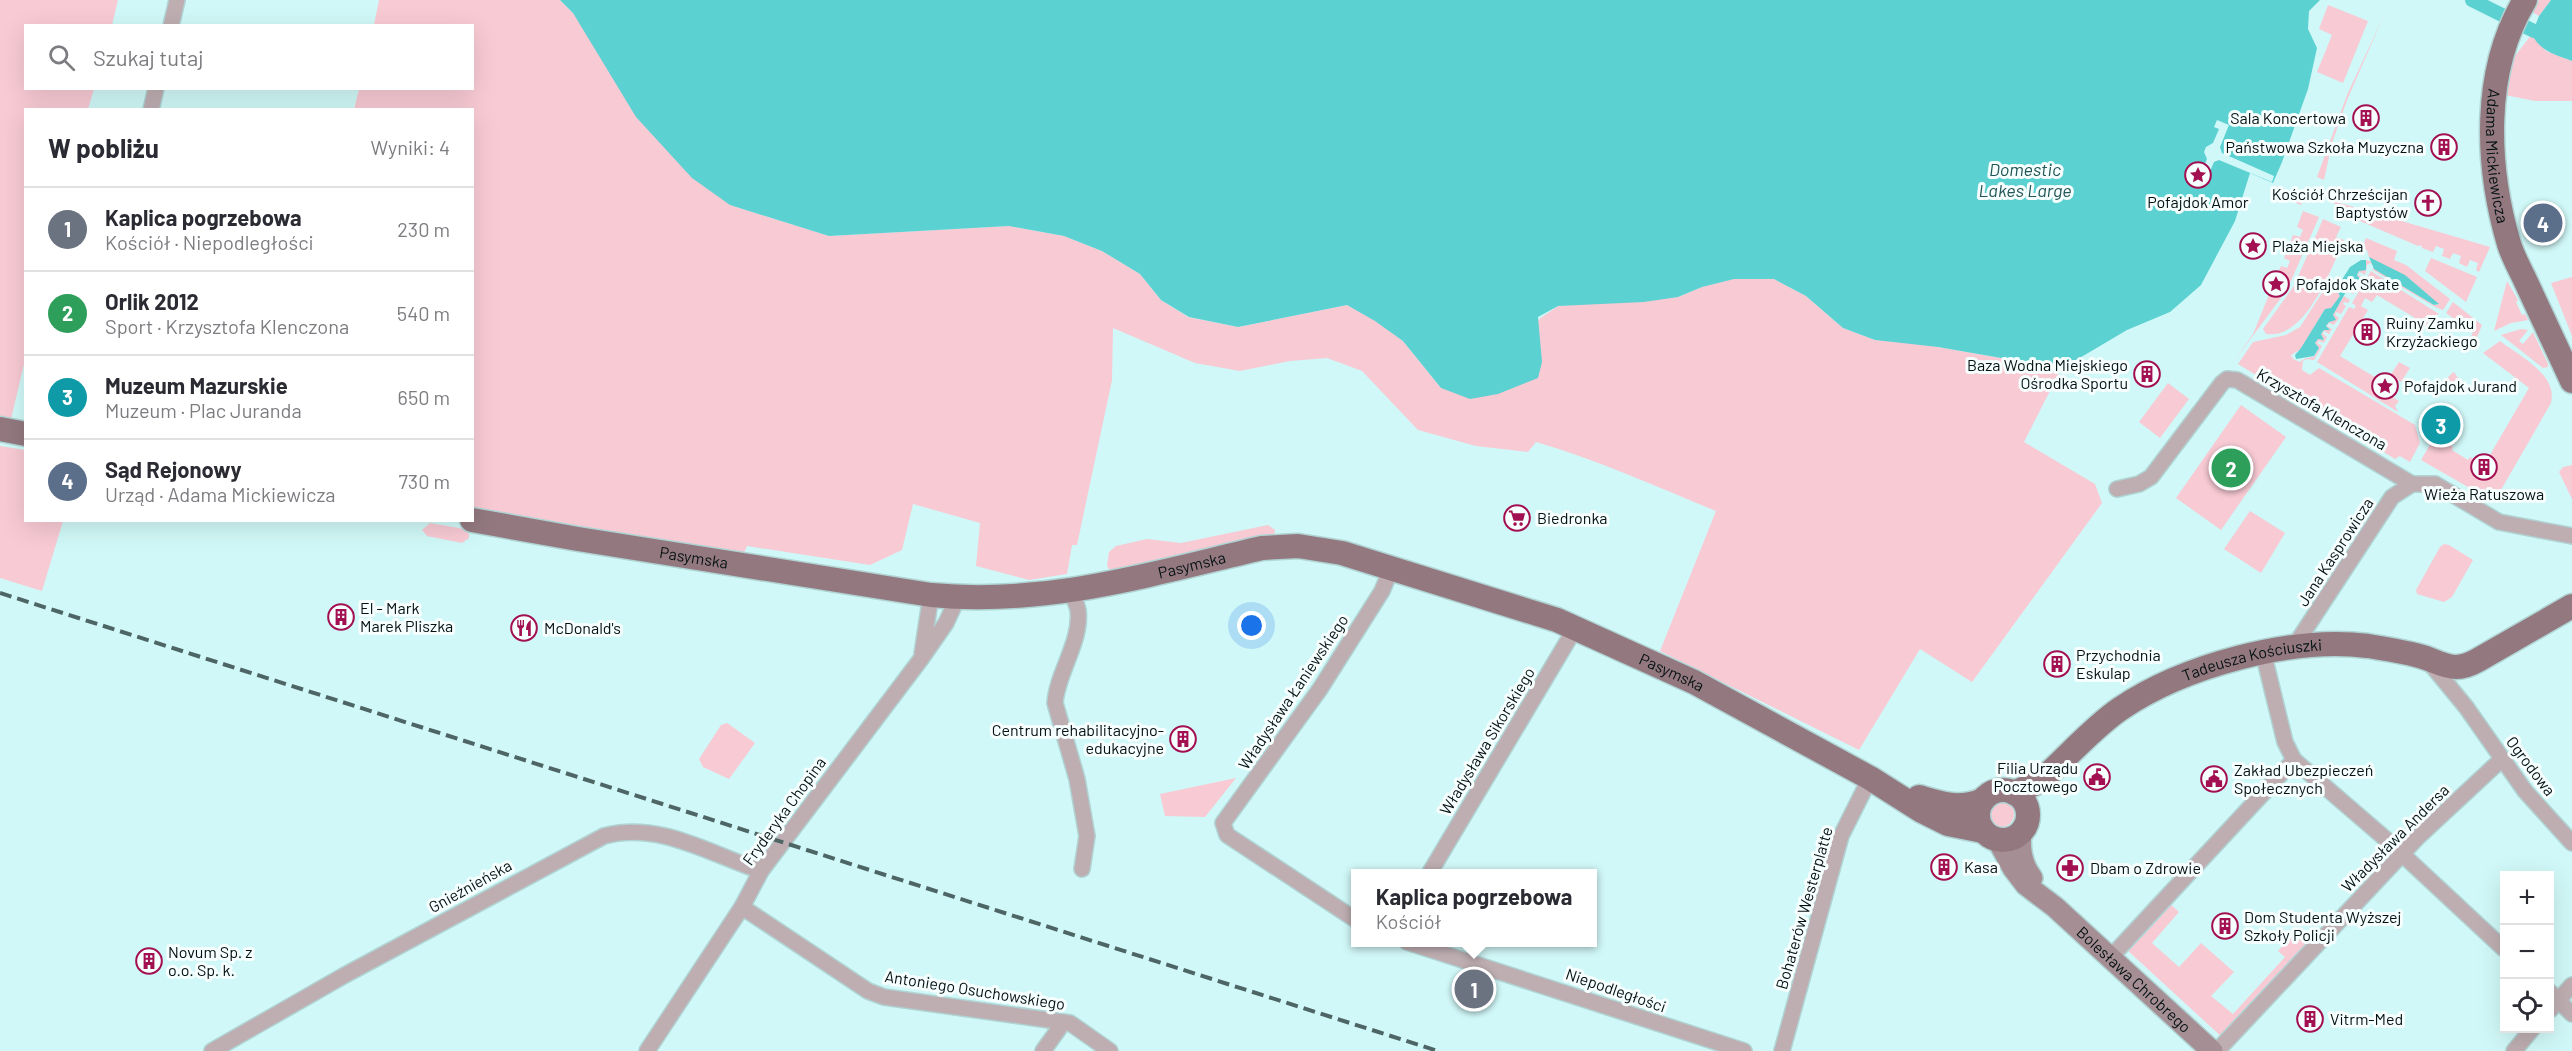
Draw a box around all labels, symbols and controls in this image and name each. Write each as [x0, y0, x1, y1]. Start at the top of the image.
search box [24, 24, 474, 90]
icon: search [45, 41, 78, 74]
text: Szukaj tutaj [93, 44, 204, 70]
street label: Adama Mickiewicza [2483, 88, 2513, 225]
building icon: Sala Koncertowa [2351, 103, 2381, 133]
place label: Sala Koncertowa [2230, 108, 2346, 127]
text: W pobliżu [48, 132, 159, 163]
building icon: Państwowa Szkoła Muzyczna [2429, 132, 2459, 162]
text: Wyniki: 4 [371, 135, 450, 159]
place label: Państwowa Szkoła Muzyczna [2226, 137, 2424, 156]
water label: Domestic Lakes Large [1978, 158, 2072, 201]
place icon: Pofajdok Amor [2183, 160, 2213, 190]
place label: Kościół Chrześcijan Baptystów [2272, 184, 2408, 221]
church icon: Kościół Chrześcijan Baptystów [2413, 188, 2443, 218]
place label: Pofajdok Amor [2147, 192, 2249, 211]
pin: 4 [2524, 200, 2562, 246]
text: Kaplica pogrzebowa [105, 204, 302, 230]
text: 1 [64, 217, 71, 241]
text: 230 m [397, 217, 450, 241]
text: Kościół · Niepodległości [105, 230, 314, 254]
place icon: Plaża Miejska [2238, 231, 2268, 261]
place label: Plaża Miejska [2272, 236, 2364, 255]
place icon: Pofajdok Skate [2261, 269, 2291, 299]
place label: Pofajdok Skate [2296, 274, 2399, 293]
text: Orlik 2012 [105, 288, 199, 314]
text: 2 [62, 301, 73, 325]
text: 540 m [397, 301, 450, 325]
place label: Ruiny Zamku Krzyżackiego [2386, 313, 2478, 350]
text: Sport · Krzysztofa Klenczona [105, 314, 349, 338]
building icon: Ruiny Zamku Krzyżackiego [2352, 317, 2382, 347]
place label: Baza Wodna Miejskiego Ośrodka Sportu [1967, 355, 2128, 392]
building icon: Baza Wodna Miejskiego Ośrodka Sportu [2132, 359, 2162, 389]
street label: Krzysztofa Klenczona [2254, 364, 2391, 454]
place icon: Pofajdok Jurand [2370, 371, 2400, 401]
text: Muzeum Mazurskie [105, 372, 288, 398]
place label: Pofajdok Jurand [2404, 376, 2517, 395]
text: 3 [62, 385, 73, 409]
text: 650 m [398, 385, 450, 409]
text: Muzeum · Plac Juranda [105, 398, 302, 422]
pin: 3 [2422, 402, 2460, 448]
pin: 2 [2212, 446, 2250, 490]
building icon: Wieża Ratuszowa [2469, 452, 2499, 482]
text: Sąd Rejonowy [105, 456, 242, 482]
text: 4 [61, 469, 74, 493]
text: 730 m [398, 469, 450, 493]
text: Urząd · Adama Mickiewicza [105, 482, 336, 506]
place label: Wieża Ratuszowa [2424, 484, 2544, 503]
street label: Jana Kasprowicza [2292, 494, 2377, 609]
supermarket icon: Biedronka [1502, 503, 1532, 533]
place label: Biedronka [1537, 508, 1608, 527]
street label: Pasymska [658, 542, 730, 572]
street label: Pasymska [1156, 547, 1227, 582]
place label: El - Mark Marek Pliszka [360, 598, 453, 635]
building icon: El - Mark Marek Pliszka [326, 602, 356, 632]
street label: Władysława Łaniewskiego [1234, 611, 1352, 773]
your location [1237, 611, 1266, 640]
restaurant icon: McDonald's [509, 613, 539, 643]
place label: McDonald's [544, 618, 621, 637]
street label: Tadeusza Kościuszki [2179, 634, 2322, 685]
place label: Przychodnia Eskulap [2076, 645, 2161, 682]
street label: Pasymska [1637, 649, 1708, 695]
building icon: Przychodnia Eskulap [2042, 649, 2072, 679]
street label: Władysława Sikorskiego [1435, 664, 1538, 818]
place label: Centrum rehabilitacyjno- edukacyjne [992, 720, 1164, 757]
building icon: Centrum rehabilitacyjno- edukacyjne [1168, 724, 1198, 754]
street label: Ogrodowa [2503, 732, 2560, 799]
street label: Fryderyka Chopina [738, 753, 829, 869]
place label: Filia Urządu Pocztowego [1994, 758, 2078, 795]
place label: Zakład Ubezpieczeń Społecznych [2234, 760, 2373, 797]
public building icon: Filia Urządu Pocztowego [2082, 762, 2112, 792]
public building icon: Zakład Ubezpieczeń Społecznych [2199, 764, 2229, 794]
street label: Władysława Andersa [2337, 780, 2452, 895]
street label: Bohaterów Westerplatte [1771, 824, 1836, 991]
building icon: Kasa [1929, 852, 1959, 882]
pharmacy icon: Dbam o Zdrowie [2055, 853, 2085, 883]
street label: Gnieźnieńska [425, 855, 514, 916]
place label: Kasa [1964, 857, 1998, 876]
place label: Dbam o Zdrowie [2090, 858, 2201, 877]
popup [1351, 869, 1597, 947]
map controls [2500, 871, 2554, 1033]
button: + [2500, 871, 2554, 925]
text: Kaplica pogrzebowa [1376, 883, 1572, 909]
place label: Dom Studenta Wyższej Szkoły Policji [2244, 907, 2402, 944]
text: Kościół [1376, 909, 1441, 933]
building icon: Dom Studenta Wyższej Szkoły Policji [2210, 911, 2240, 941]
street label: Bolesława Chrobrego [2073, 922, 2195, 1036]
button: − [2500, 925, 2554, 979]
place label: Novum Sp. z o.o. Sp. k. [168, 942, 252, 979]
building icon: Novum Sp. z o.o. Sp. k. [134, 946, 164, 976]
street label: Niepodległości [1564, 963, 1669, 1016]
street label: Antoniego Osuchowskiego [883, 966, 1067, 1013]
pin: 1 [1454, 966, 1494, 1012]
button: locate [2500, 979, 2554, 1033]
building icon: Vitrm-Med [2295, 1004, 2325, 1034]
place label: Vitrm-Med [2330, 1009, 2403, 1028]

